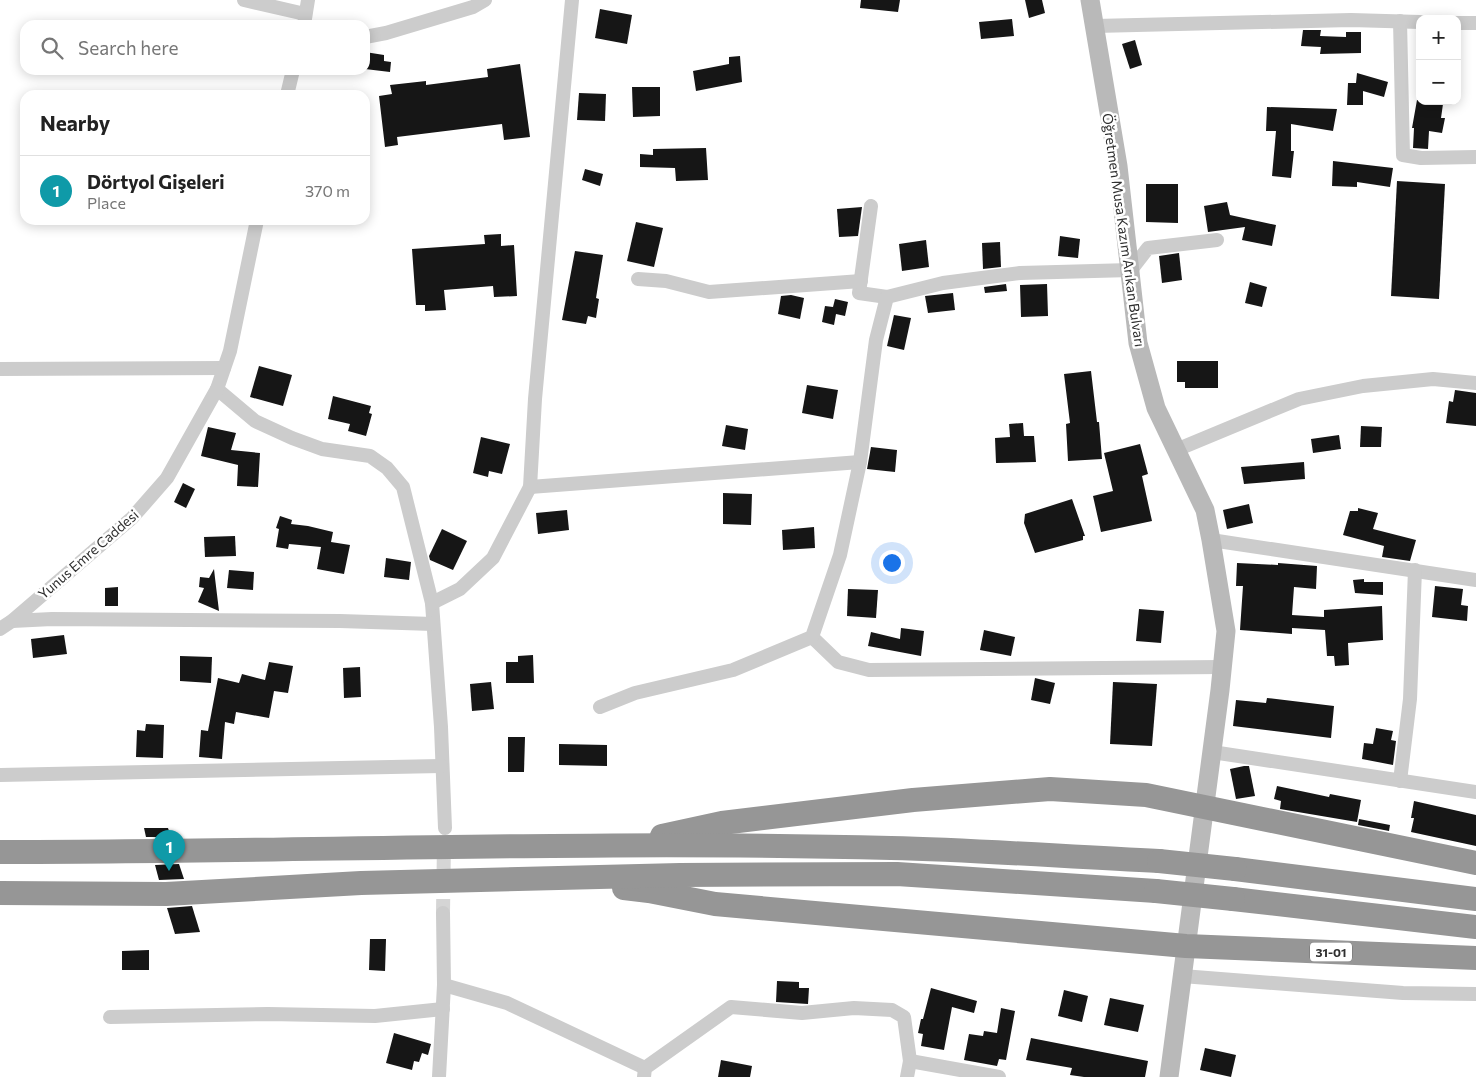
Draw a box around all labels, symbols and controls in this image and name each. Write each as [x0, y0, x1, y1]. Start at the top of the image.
map controls [1416, 15, 1461, 105]
button: + [1416, 15, 1461, 60]
search box [20, 20, 370, 75]
icon: search [38, 34, 66, 62]
text: Search here [78, 36, 178, 59]
button: − [1416, 60, 1461, 105]
text: Nearby [40, 110, 110, 135]
street label: Öğretmen Musa Kazım Arıkan Bulvarı [1099, 112, 1149, 348]
text: Dörtyol Gişeleri [87, 170, 225, 193]
text: 1 [52, 181, 60, 200]
text: 370 m [305, 181, 350, 200]
text: Place [87, 193, 126, 212]
street label: Yunus Emre Caddesi [34, 506, 142, 602]
your location [879, 550, 905, 576]
pin: 1 [153, 830, 185, 871]
road number: 31-01 [1310, 942, 1352, 962]

